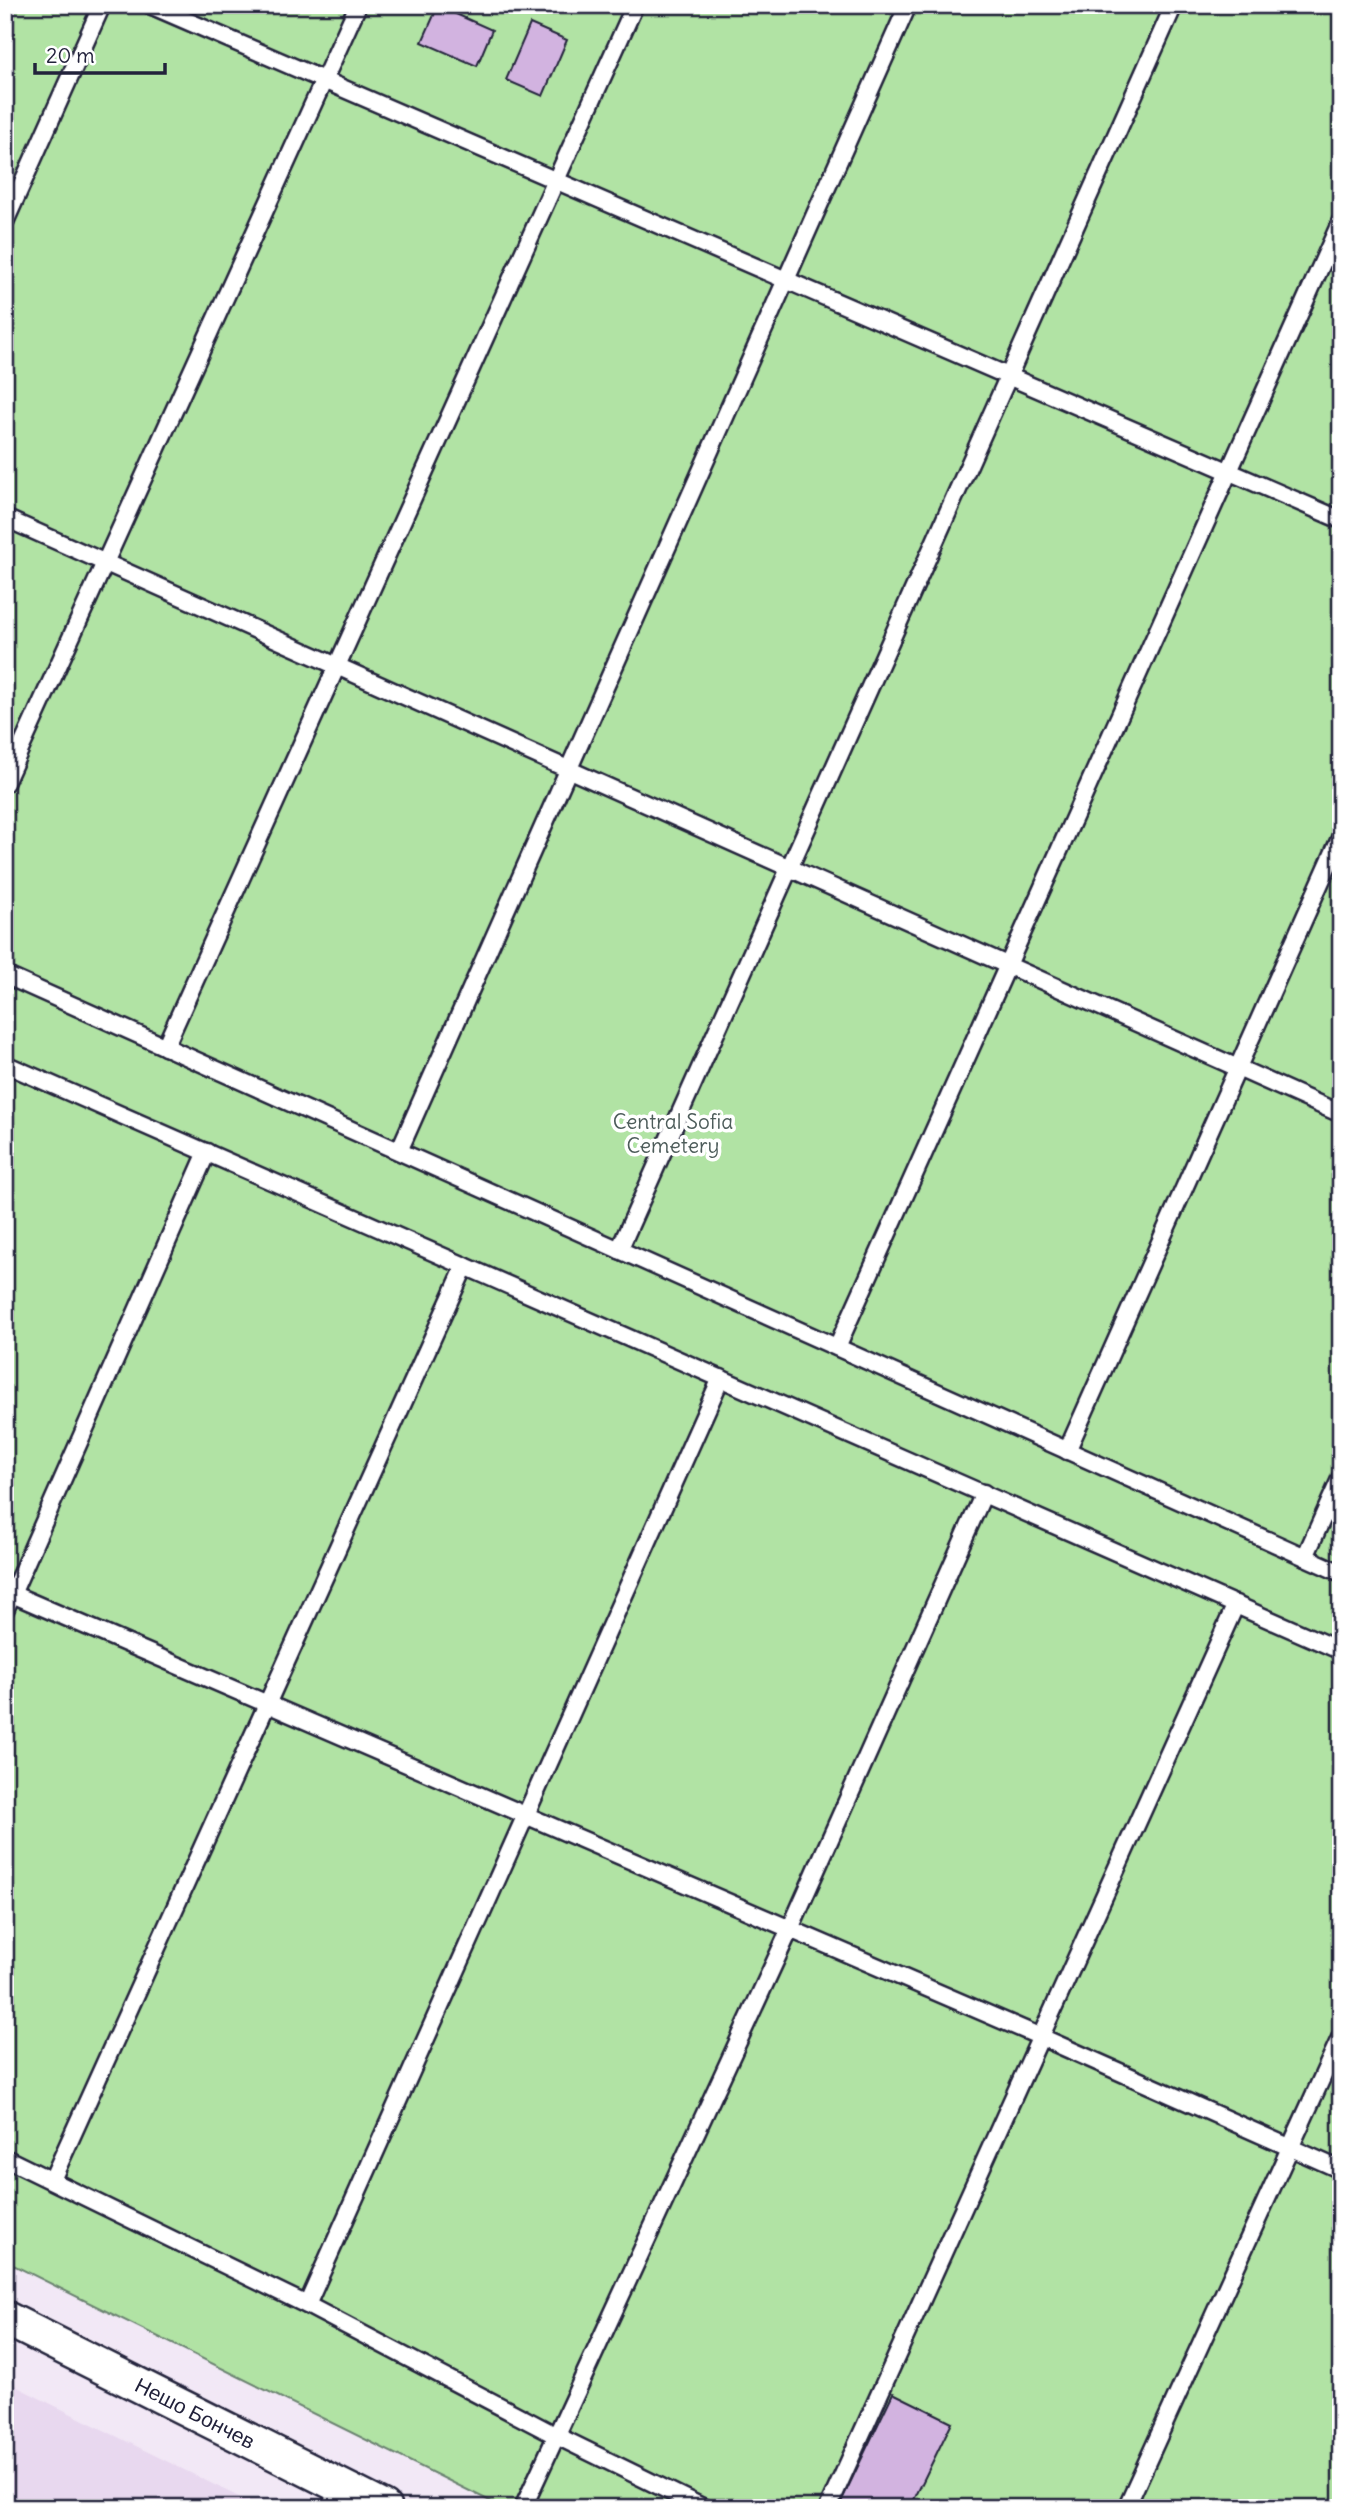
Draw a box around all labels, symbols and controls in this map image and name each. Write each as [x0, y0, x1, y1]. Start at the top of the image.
scale bar [35, 32, 164, 76]
text: 20 m [46, 42, 95, 69]
park label: Central Sofia Cemetery [613, 1108, 733, 1159]
street label: Нешо Бончев [130, 2371, 260, 2455]

